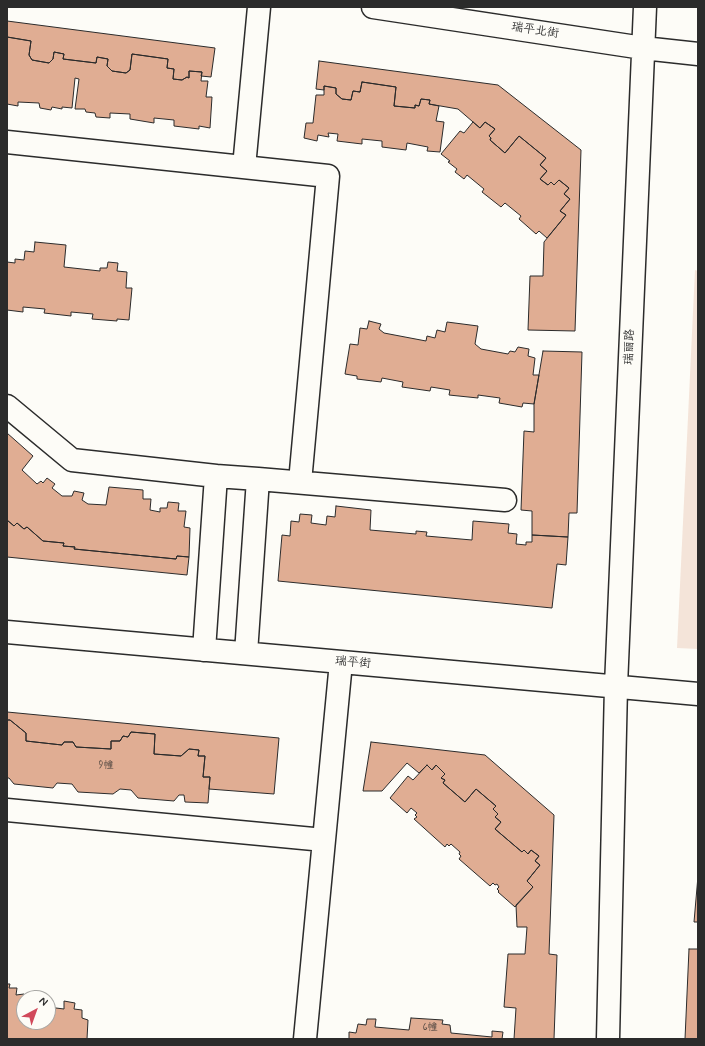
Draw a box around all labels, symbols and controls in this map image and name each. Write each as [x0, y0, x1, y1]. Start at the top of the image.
street label: 瑞平北街 [510, 20, 560, 42]
street label: 瑞丽路 [622, 329, 638, 365]
street label: 瑞平街 [334, 654, 372, 672]
house number: 9幢 [99, 760, 113, 772]
north arrow [16, 990, 56, 1030]
text: N [36, 994, 51, 1009]
house number: 6幢 [422, 1022, 438, 1034]

